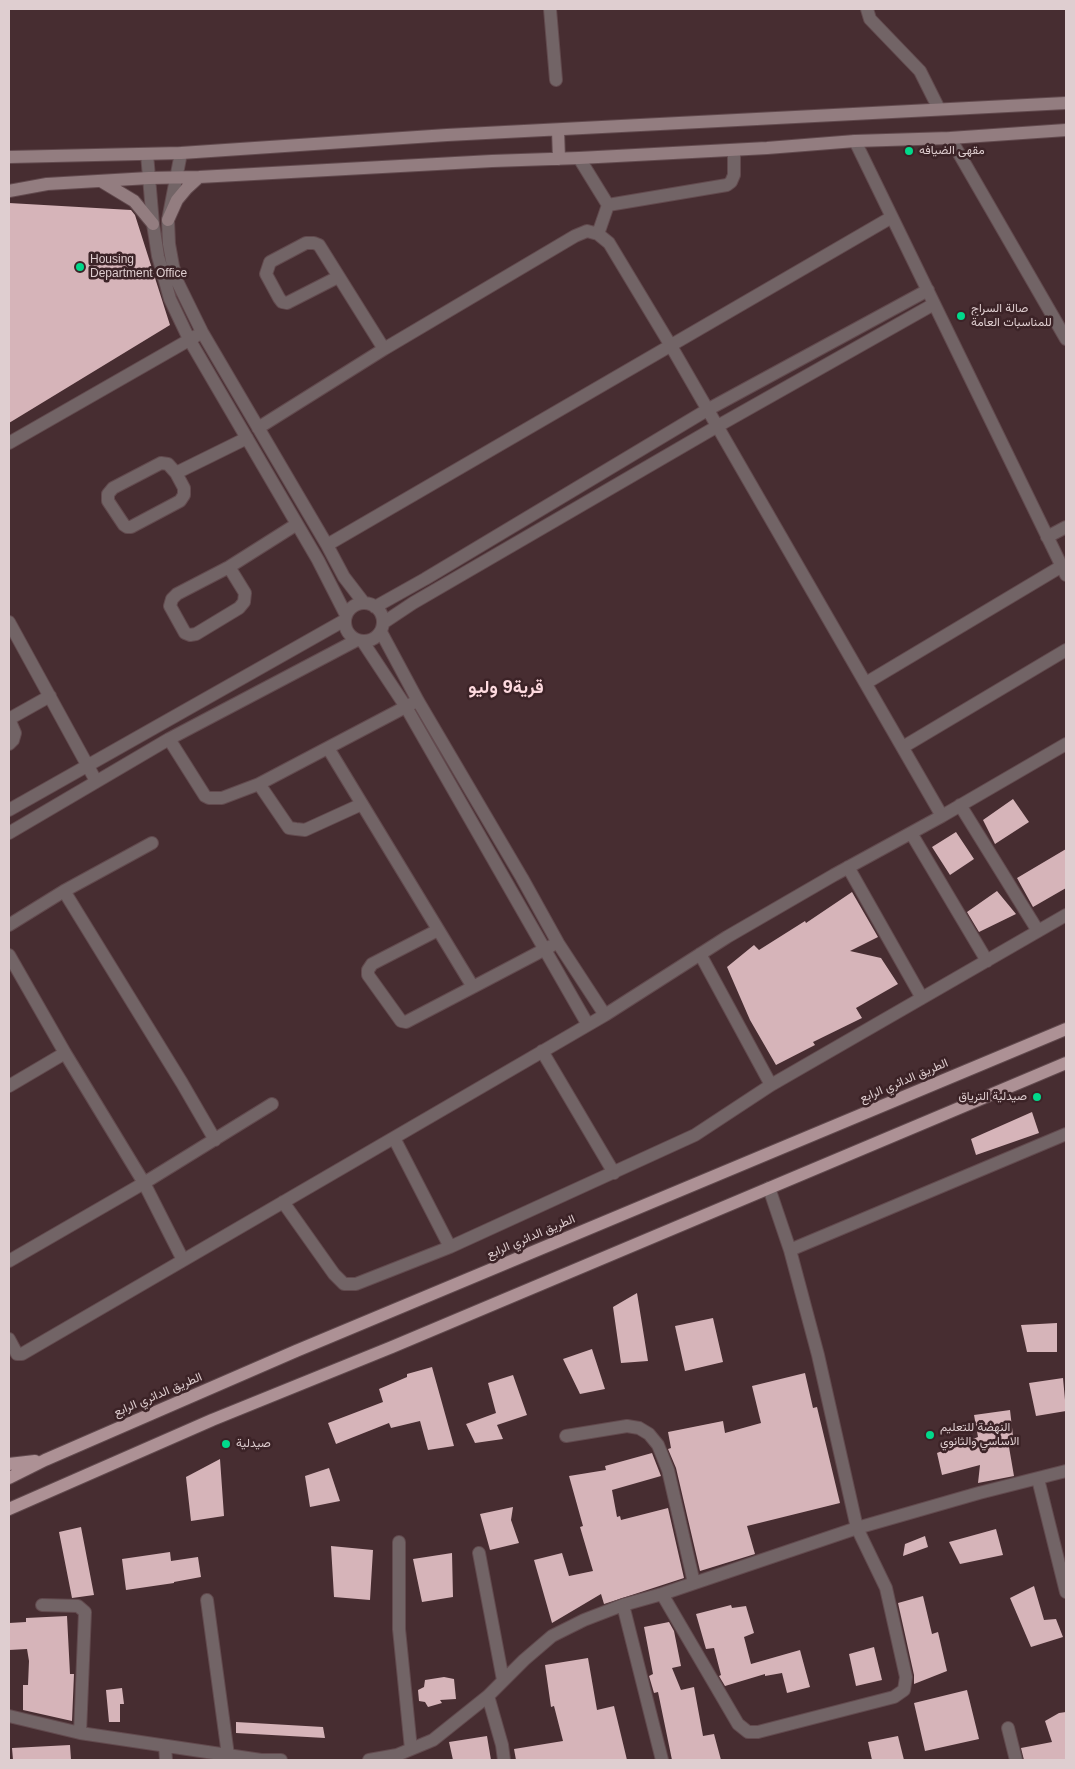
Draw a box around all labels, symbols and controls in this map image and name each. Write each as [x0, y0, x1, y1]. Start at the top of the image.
place label: مقهى الضيافه [919, 144, 985, 158]
marker: مقهى الضيافه [903, 145, 915, 157]
place label: Housing Department Office [90, 253, 187, 281]
marker: Housing Department Office [74, 261, 86, 273]
place label: صالة السراج للمناسبات العامة [971, 302, 1052, 330]
marker: صالة السراج للمناسبات العامة [955, 310, 967, 322]
district label: قرية9 وليو [468, 677, 544, 699]
street label: الطريق الدائري الرابع [858, 1056, 950, 1106]
place label: صيدلية الترياق [958, 1090, 1027, 1104]
marker: صيدلية الترياق [1031, 1091, 1043, 1103]
street label: الطريق الدائري الرابع [485, 1212, 577, 1262]
street label: الطريق الدائري الرابع [112, 1370, 204, 1420]
place label: النهضة للتعليم الاساسي والثانوي [940, 1421, 1019, 1449]
marker: النهضة للتعليم الاساسي والثانوي [924, 1429, 936, 1441]
place label: صيدلية [236, 1437, 271, 1451]
marker: صيدلية [220, 1438, 232, 1450]

